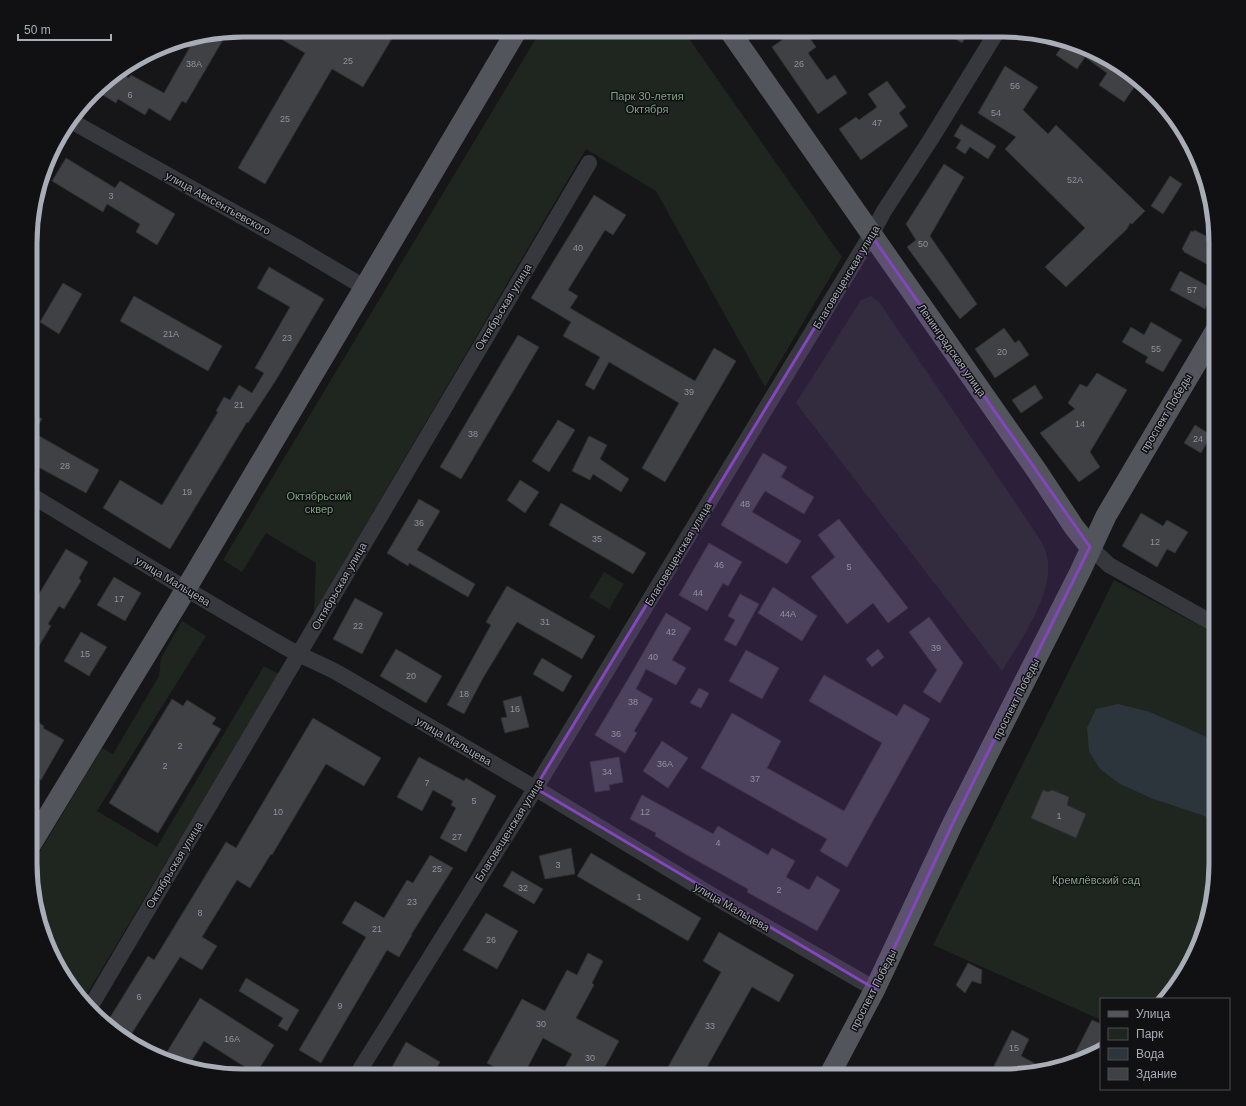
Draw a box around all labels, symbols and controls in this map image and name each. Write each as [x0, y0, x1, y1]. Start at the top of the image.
scale bar [18, 16, 111, 42]
text: 50 m [24, 23, 51, 37]
house number: 25 [343, 56, 353, 66]
house number: 38А [186, 59, 202, 69]
house number: 26 [794, 59, 804, 69]
house number: 56 [1010, 81, 1020, 91]
house number: 6 [127, 90, 133, 100]
park label: Парк 30-летия Октября [610, 90, 684, 115]
house number: 54 [991, 108, 1001, 118]
house number: 25 [280, 114, 290, 124]
house number: 47 [872, 118, 882, 128]
street label: улица Авксентьевского [163, 169, 273, 237]
house number: 52А [1067, 175, 1083, 185]
house number: 3 [108, 191, 114, 201]
street label: Благовещенская улица [810, 222, 882, 331]
house number: 50 [918, 239, 928, 249]
house number: 40 [573, 243, 583, 253]
street label: Октябрьская улица [472, 261, 534, 352]
house number: 57 [1187, 285, 1197, 295]
street label: Ленинградская улица [915, 301, 989, 399]
house number: 21А [163, 329, 179, 339]
house number: 23 [282, 333, 292, 343]
house number: 55 [1151, 344, 1161, 354]
house number: 20 [997, 347, 1007, 357]
street label: проспект Победы [1138, 372, 1194, 454]
house number: 39 [684, 387, 694, 397]
house number: 21 [234, 400, 244, 410]
house number: 14 [1075, 419, 1085, 429]
house number: 38 [468, 429, 478, 439]
house number: 24 [1193, 434, 1203, 444]
house number: 28 [60, 461, 70, 471]
house number: 19 [182, 487, 192, 497]
park label: Октябрьский сквер [286, 490, 352, 515]
street label: Благовещенская улица [642, 499, 714, 608]
house number: 48 [740, 499, 750, 509]
house number: 36 [414, 518, 424, 528]
house number: 35 [592, 534, 602, 544]
house number: 12 [1150, 537, 1160, 547]
street label: Октябрьская улица [309, 540, 369, 632]
street label: улица Мальцева [133, 554, 213, 608]
house number: 46 [714, 560, 724, 570]
house number: 5 [846, 562, 852, 572]
house number: 44 [693, 588, 703, 598]
house number: 17 [114, 594, 124, 604]
house number: 44А [780, 609, 796, 619]
house number: 31 [540, 617, 550, 627]
house number: 22 [353, 621, 363, 631]
house number: 42 [666, 627, 676, 637]
house number: 39 [931, 643, 941, 653]
house number: 15 [80, 649, 90, 659]
house number: 40 [648, 652, 658, 662]
street label: проспект Победы [990, 656, 1042, 741]
house number: 20 [406, 671, 416, 681]
house number: 18 [459, 689, 469, 699]
house number: 38 [628, 697, 638, 707]
house number: 16 [510, 704, 520, 714]
street label: улица Мальцева [414, 715, 495, 768]
house number: 36 [611, 729, 621, 739]
house number: 2 [177, 741, 183, 751]
house number: 36А [657, 759, 673, 769]
house number: 2 [162, 761, 168, 771]
house number: 34 [602, 767, 612, 777]
house number: 37 [750, 774, 760, 784]
street label: Благовещенская улица [473, 776, 546, 883]
house number: 7 [424, 778, 430, 788]
house number: 5 [471, 796, 477, 806]
house number: 10 [273, 807, 283, 817]
house number: 12 [640, 807, 650, 817]
house number: 1 [1056, 811, 1062, 821]
street label: Октябрьская улица [143, 819, 205, 910]
house number: 27 [452, 832, 462, 842]
house number: 4 [715, 838, 721, 848]
house number: 3 [555, 860, 561, 870]
house number: 25 [432, 864, 442, 874]
park label: Кремлёвский сад [1052, 874, 1141, 886]
street label: улица Мальцева [692, 881, 773, 934]
house number: 32 [518, 883, 528, 893]
house number: 2 [776, 885, 782, 895]
house number: 1 [636, 892, 642, 902]
house number: 23 [407, 897, 417, 907]
house number: 8 [197, 908, 203, 918]
house number: 21 [372, 924, 382, 934]
house number: 26 [486, 935, 496, 945]
street label: проспект Победы [847, 947, 899, 1032]
house number: 6 [136, 992, 142, 1002]
legend [1100, 998, 1230, 1090]
house number: 9 [337, 1001, 343, 1011]
text: Улица [1136, 1007, 1170, 1021]
house number: 30 [536, 1019, 546, 1029]
house number: 33 [705, 1021, 715, 1031]
text: Парк [1136, 1027, 1164, 1041]
house number: 16А [224, 1034, 240, 1044]
house number: 15 [1009, 1043, 1019, 1053]
text: Вода [1136, 1047, 1164, 1061]
house number: 30 [585, 1053, 595, 1063]
text: Здание [1136, 1067, 1177, 1081]

